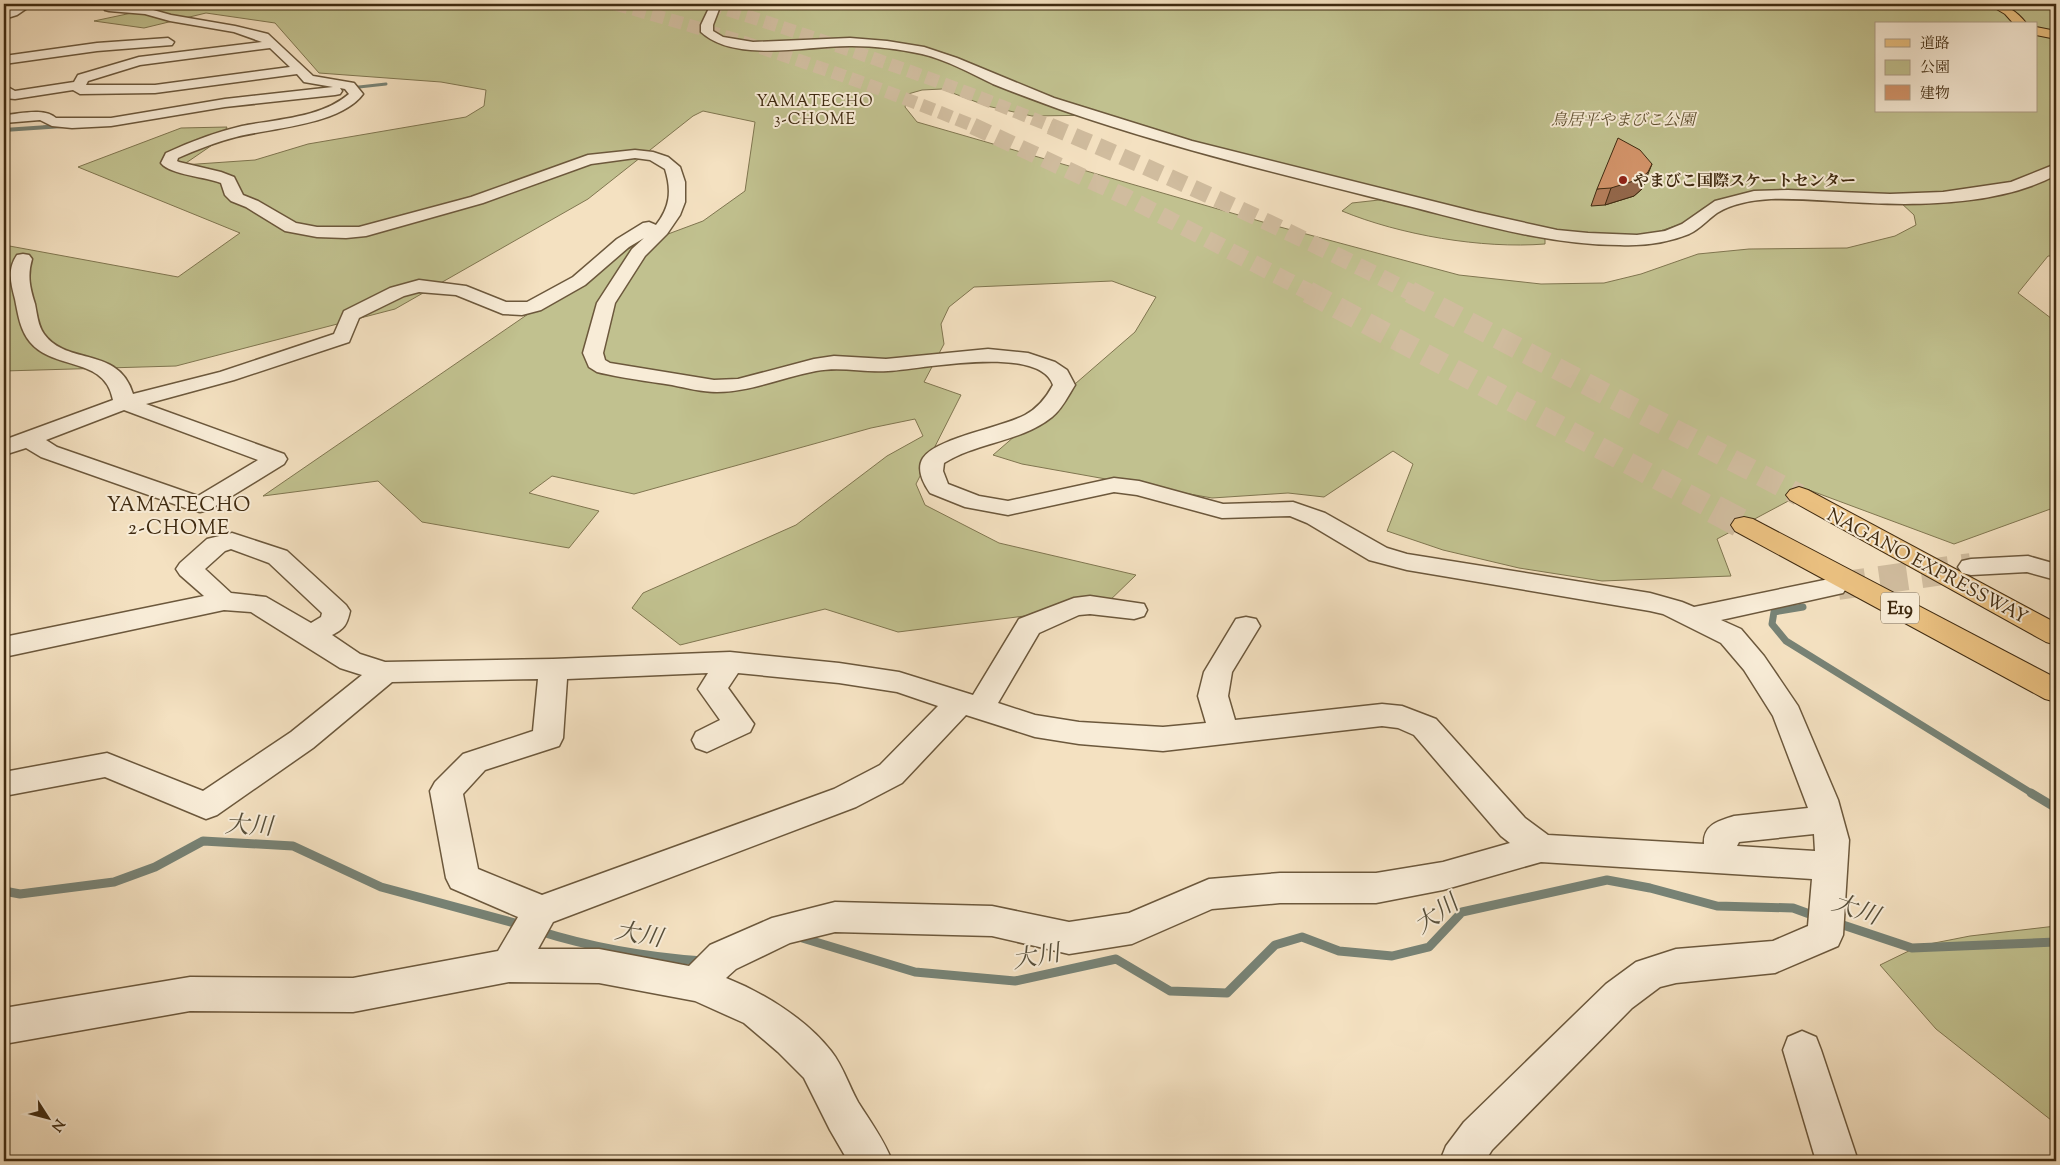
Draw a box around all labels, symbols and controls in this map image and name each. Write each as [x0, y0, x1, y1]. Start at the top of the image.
legend [1875, 22, 2038, 112]
text: 道路 [1920, 34, 1950, 55]
text: 公園 [1920, 58, 1950, 79]
text: 建物 [1920, 84, 1950, 105]
district label: YAMATECHO 3-CHOME [756, 91, 874, 132]
park label: 鳥居平やまびこ公園 [1551, 110, 1698, 133]
place label: やまびこ国際スケートセンター [1633, 171, 1856, 194]
marker: やまびこ国際スケートセンター [1617, 174, 1629, 186]
district label: YAMATECHO 2-CHOME [107, 492, 251, 544]
street label: NAGANO EXPRESSWAY [1821, 503, 2033, 632]
road number: E19 [1881, 592, 1919, 624]
water label: 大川 [224, 809, 277, 845]
water label: 大川 [1408, 886, 1469, 943]
water label: 大川 [1827, 887, 1886, 936]
water label: 大川 [612, 915, 668, 957]
water label: 大川 [1010, 937, 1066, 979]
north arrow [22, 1092, 72, 1142]
text: N [46, 1114, 68, 1135]

